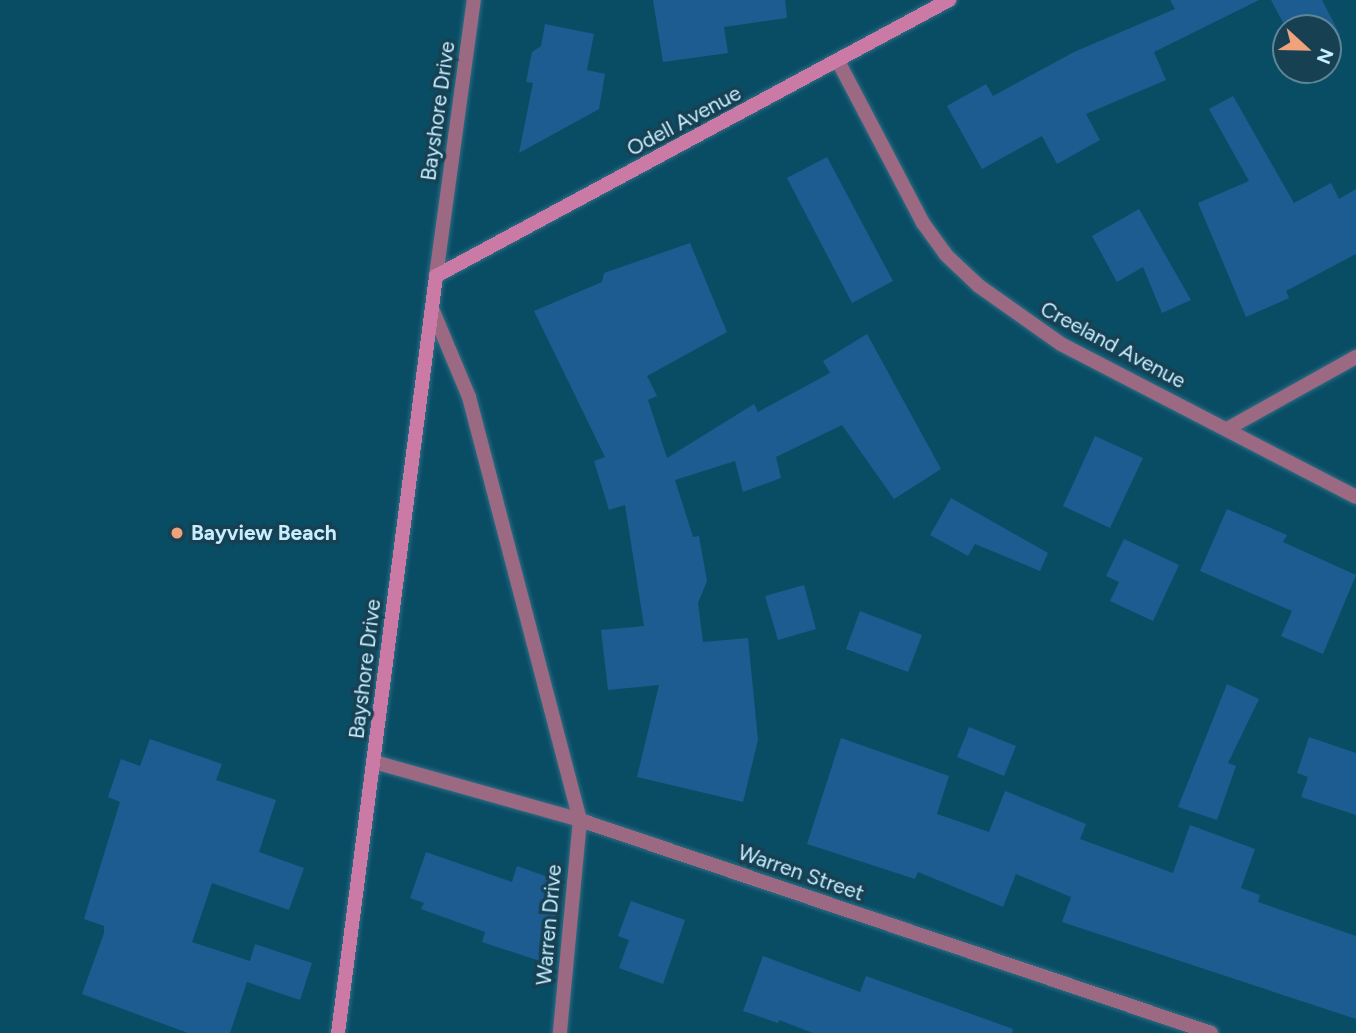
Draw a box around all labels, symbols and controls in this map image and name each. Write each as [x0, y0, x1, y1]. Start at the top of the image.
north arrow [1272, 14, 1342, 84]
street label: Bayshore Drive [416, 40, 460, 182]
text: N [1312, 45, 1338, 67]
street label: Odell Avenue [623, 80, 745, 162]
street label: Creeland Avenue [1036, 296, 1190, 394]
place label: Bayview Beach [191, 520, 337, 546]
marker: Bayview Beach [169, 525, 185, 541]
street label: Bayshore Drive [344, 598, 386, 740]
street label: Warren Street [735, 840, 867, 906]
street label: Warren Drive [531, 864, 567, 986]

